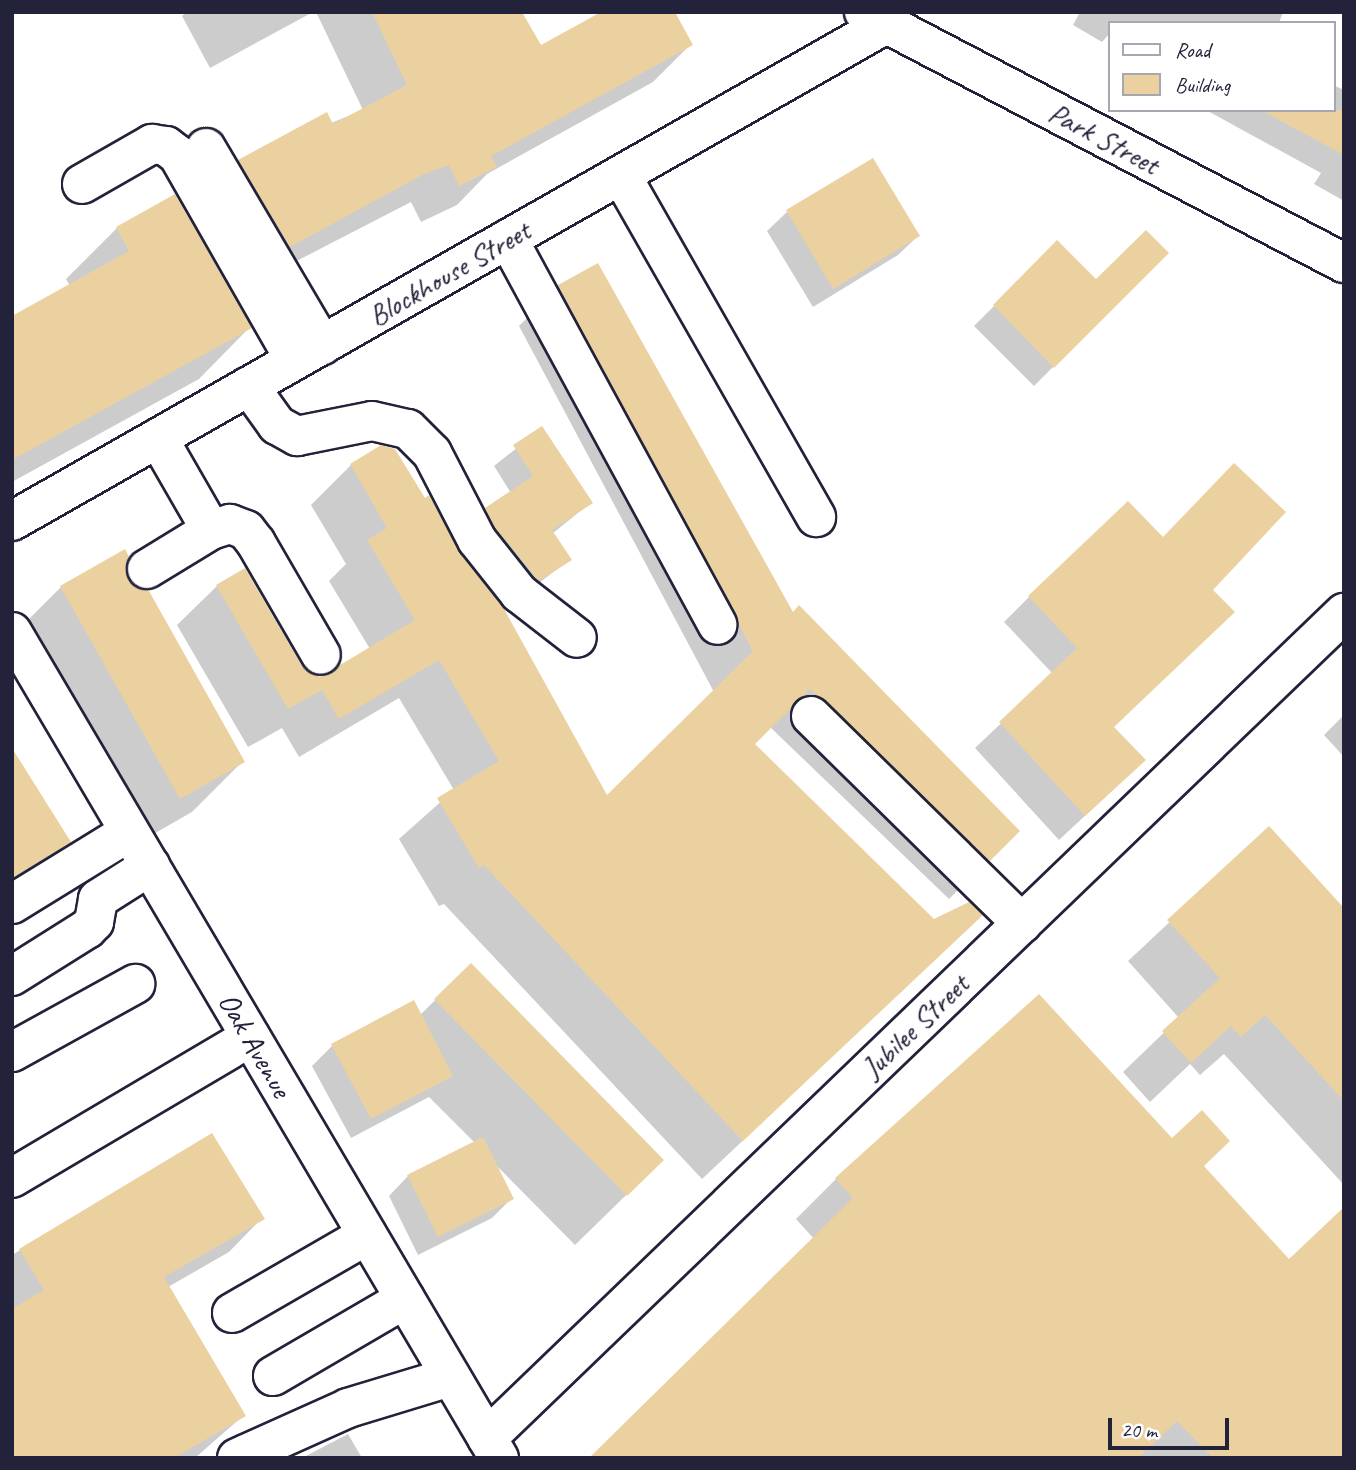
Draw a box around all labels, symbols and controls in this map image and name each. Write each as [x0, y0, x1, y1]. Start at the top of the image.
legend [1108, 21, 1335, 112]
text: Road [1175, 37, 1210, 63]
text: Building [1175, 72, 1230, 98]
street label: Park Street [1042, 94, 1166, 182]
street label: Blockhouse Street [362, 212, 536, 334]
street label: Jubilee Street [854, 966, 976, 1086]
street label: Oak Avenue [211, 986, 299, 1104]
scale bar [1111, 1404, 1232, 1448]
text: 20 m [1121, 1417, 1157, 1443]

